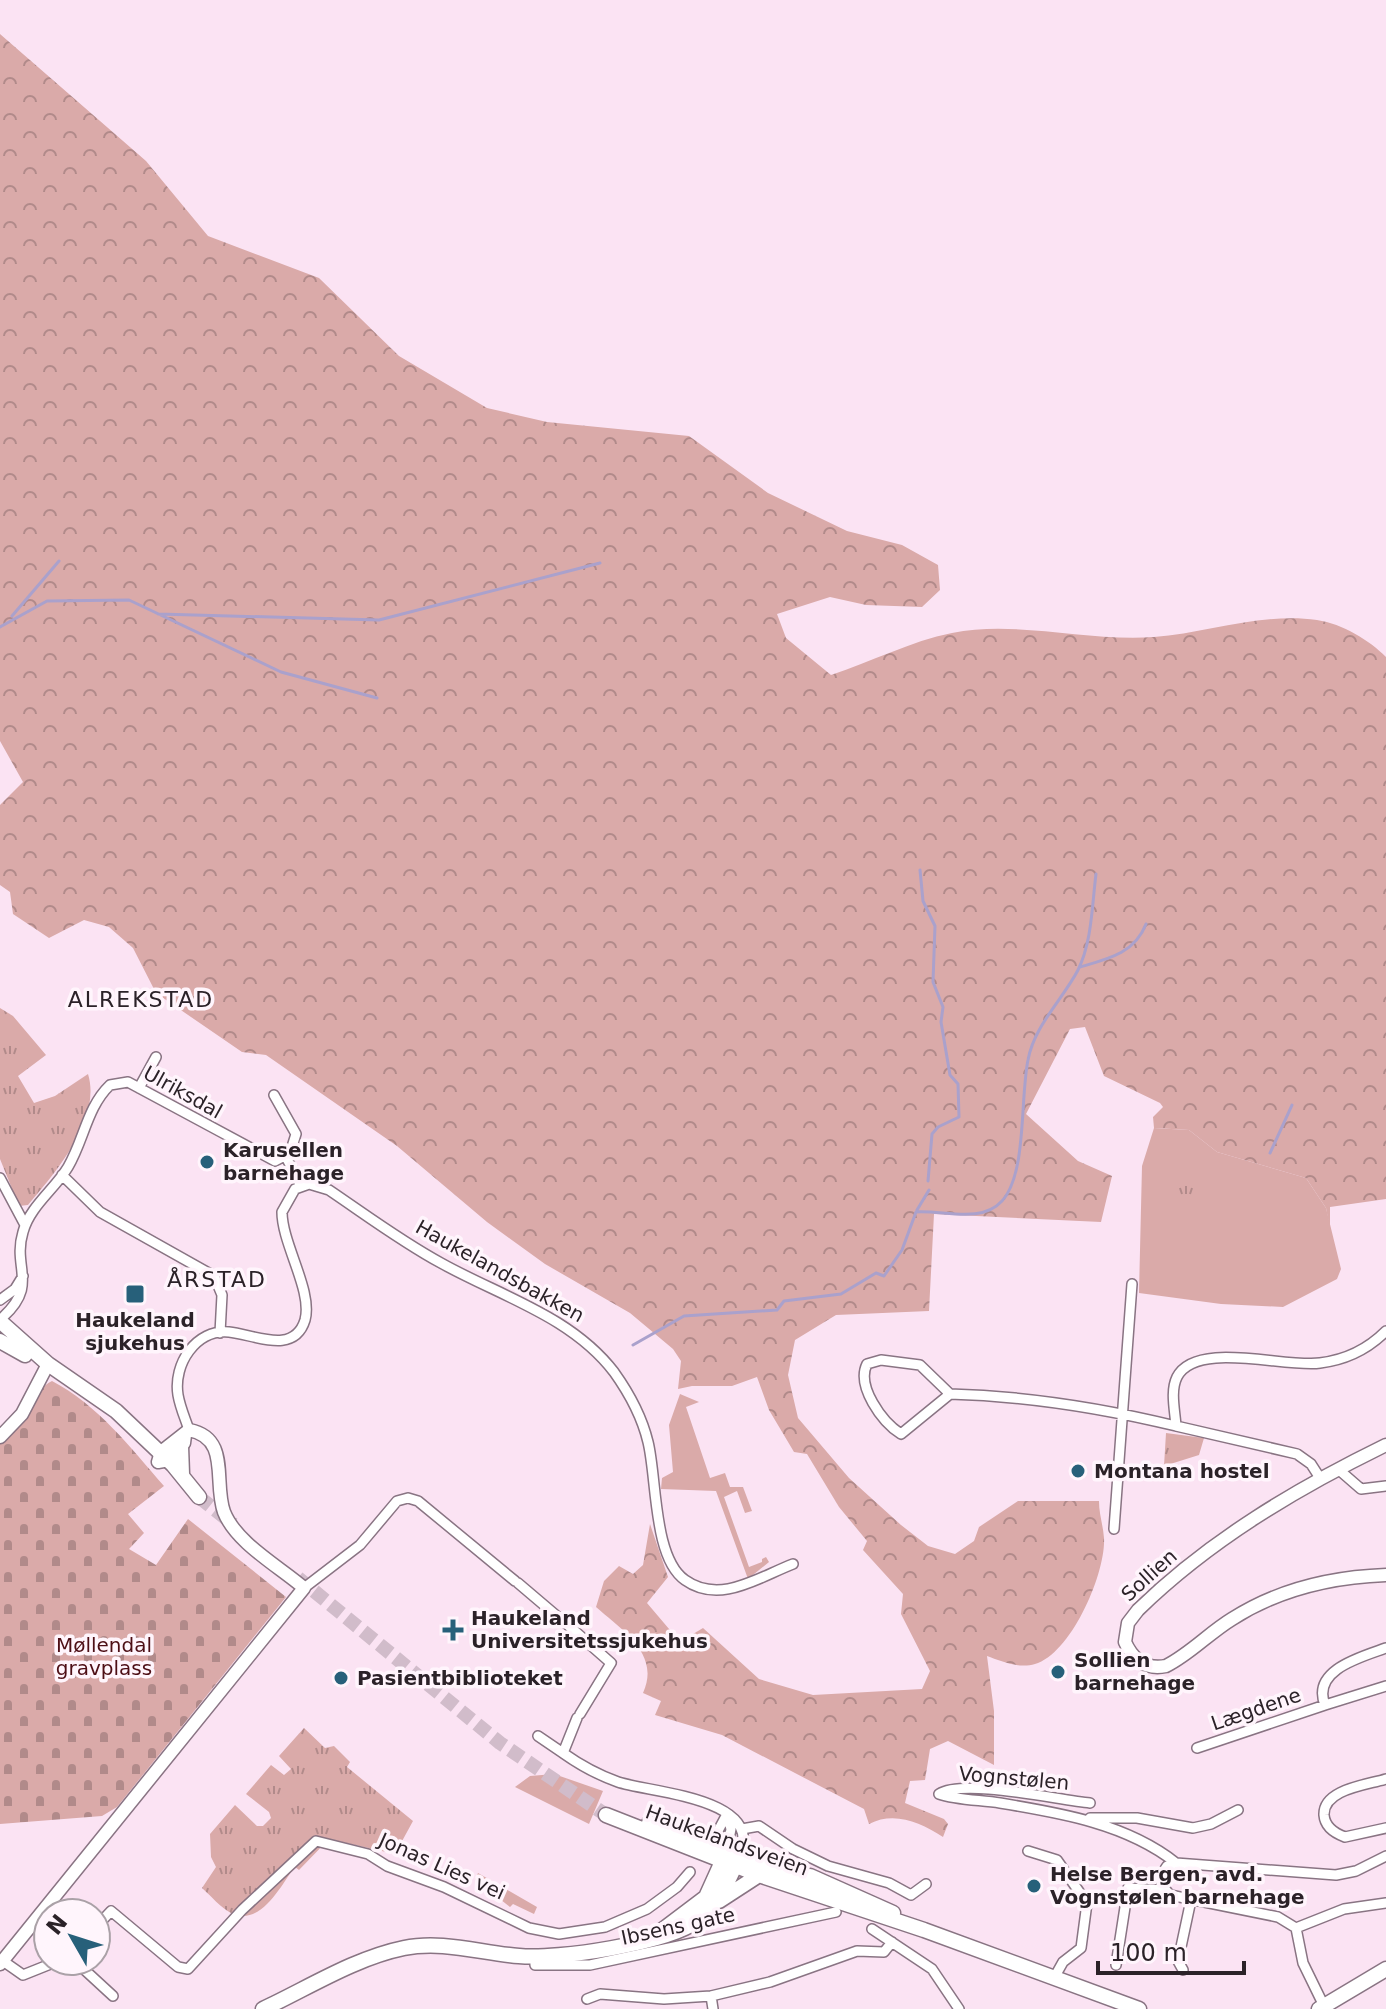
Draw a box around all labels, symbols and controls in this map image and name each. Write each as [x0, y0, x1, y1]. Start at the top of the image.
district label: ALREKSTAD [68, 987, 214, 1012]
street label: Ulriksdal [139, 1061, 227, 1123]
place label: Karusellen barnehage [223, 1138, 344, 1185]
marker: Karusellen barnehage [198, 1153, 216, 1171]
street label: Haukelandsbakken [411, 1215, 589, 1327]
district label: ÅRSTAD [167, 1266, 267, 1292]
marker: Haukeland sjukehus [124, 1283, 146, 1305]
place label: Haukeland sjukehus [75, 1308, 195, 1355]
place label: Montana hostel [1094, 1459, 1270, 1483]
marker: Montana hostel [1069, 1462, 1087, 1480]
street label: Sollien [1116, 1544, 1182, 1606]
place label: Haukeland Universitetssjukehus [471, 1606, 708, 1653]
marker: Haukeland Universitetssjukehus [442, 1619, 464, 1641]
park label: Møllendal gravplass [56, 1633, 152, 1680]
place label: Sollien barnehage [1074, 1648, 1195, 1695]
marker: Sollien barnehage [1049, 1663, 1067, 1681]
place label: Pasientbiblioteket [357, 1666, 563, 1690]
marker: Pasientbiblioteket [332, 1669, 350, 1687]
street label: Lægdene [1208, 1682, 1304, 1736]
street label: Vognstølen [958, 1761, 1070, 1795]
street label: Haukelandsveien [642, 1799, 812, 1881]
street label: Jonas Lies vei [373, 1827, 509, 1904]
place label: Helse Bergen, avd. Vognstølen barnehage [1050, 1862, 1305, 1909]
marker: Helse Bergen, avd. Vognstølen barnehage [1025, 1877, 1043, 1895]
north arrow [32, 1897, 112, 1977]
street label: Ibsens gate [619, 1902, 737, 1950]
text: N [41, 1910, 72, 1940]
scale bar [1098, 1925, 1244, 1975]
text: 100 m [1110, 1939, 1187, 1967]

